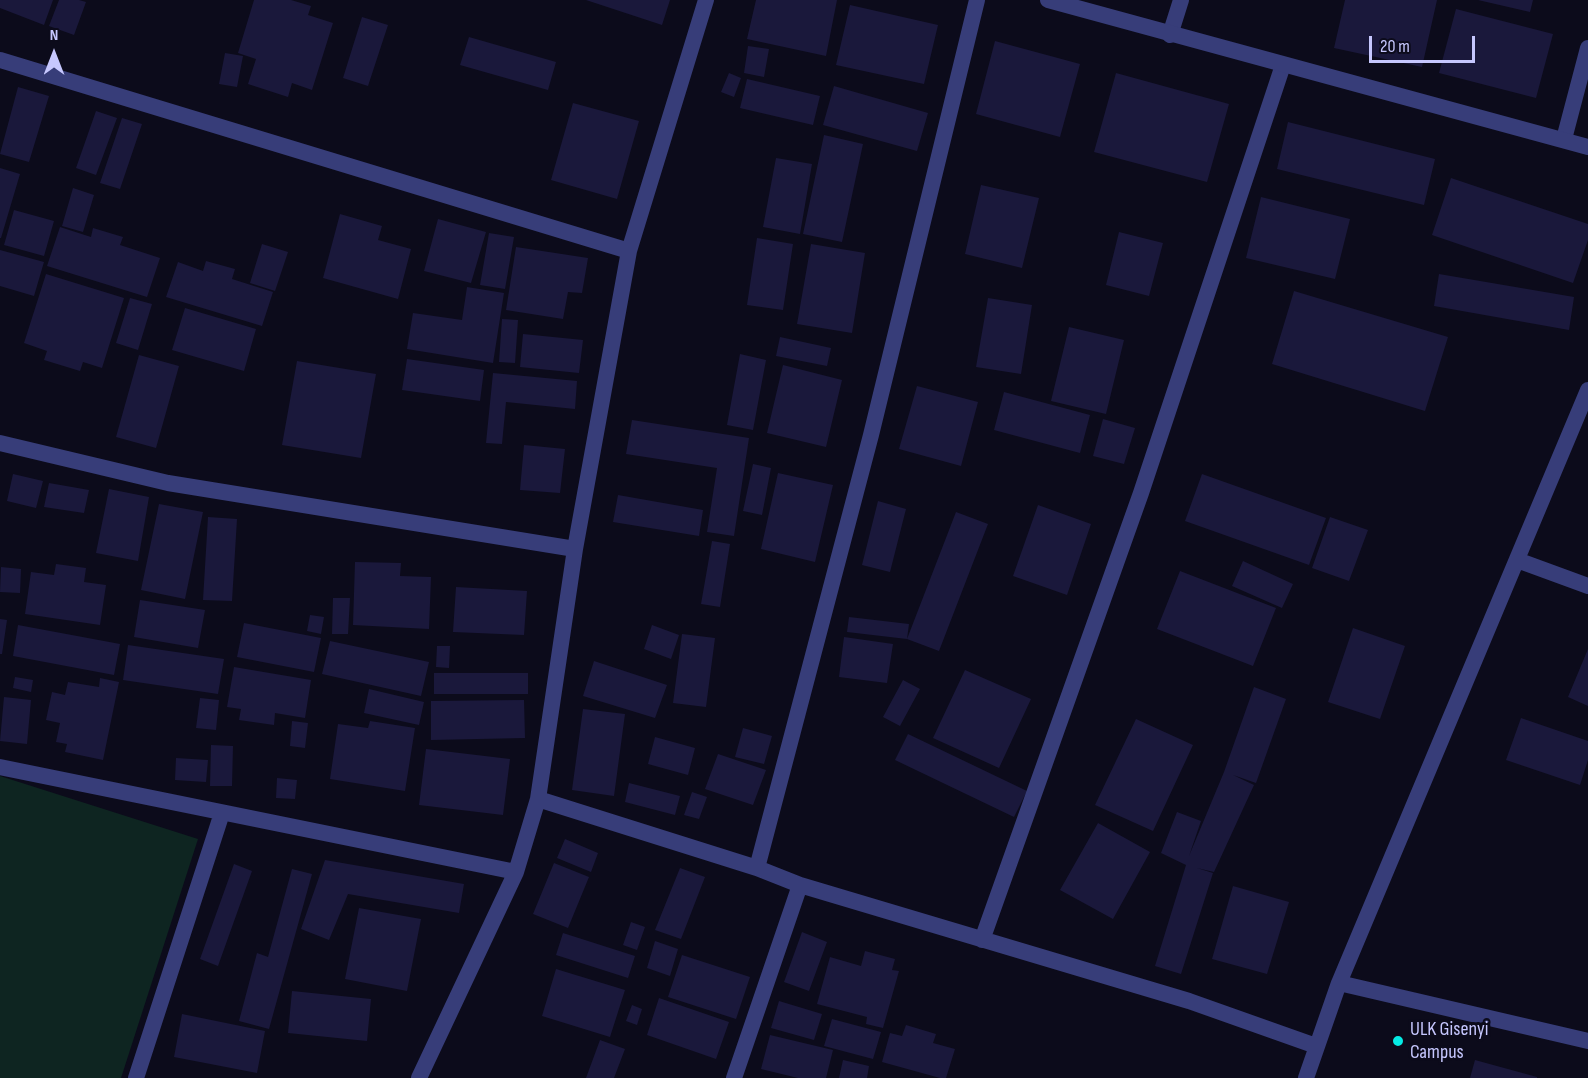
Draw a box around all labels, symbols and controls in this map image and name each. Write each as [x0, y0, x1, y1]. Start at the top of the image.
north arrow [24, 24, 84, 84]
scale bar [1372, 24, 1478, 62]
text: N [50, 26, 58, 45]
text: 20 m [1380, 36, 1410, 57]
place label: ULK Gisenyi Campus [1410, 1018, 1488, 1065]
marker: ULK Gisenyi Campus [1391, 1034, 1405, 1048]

